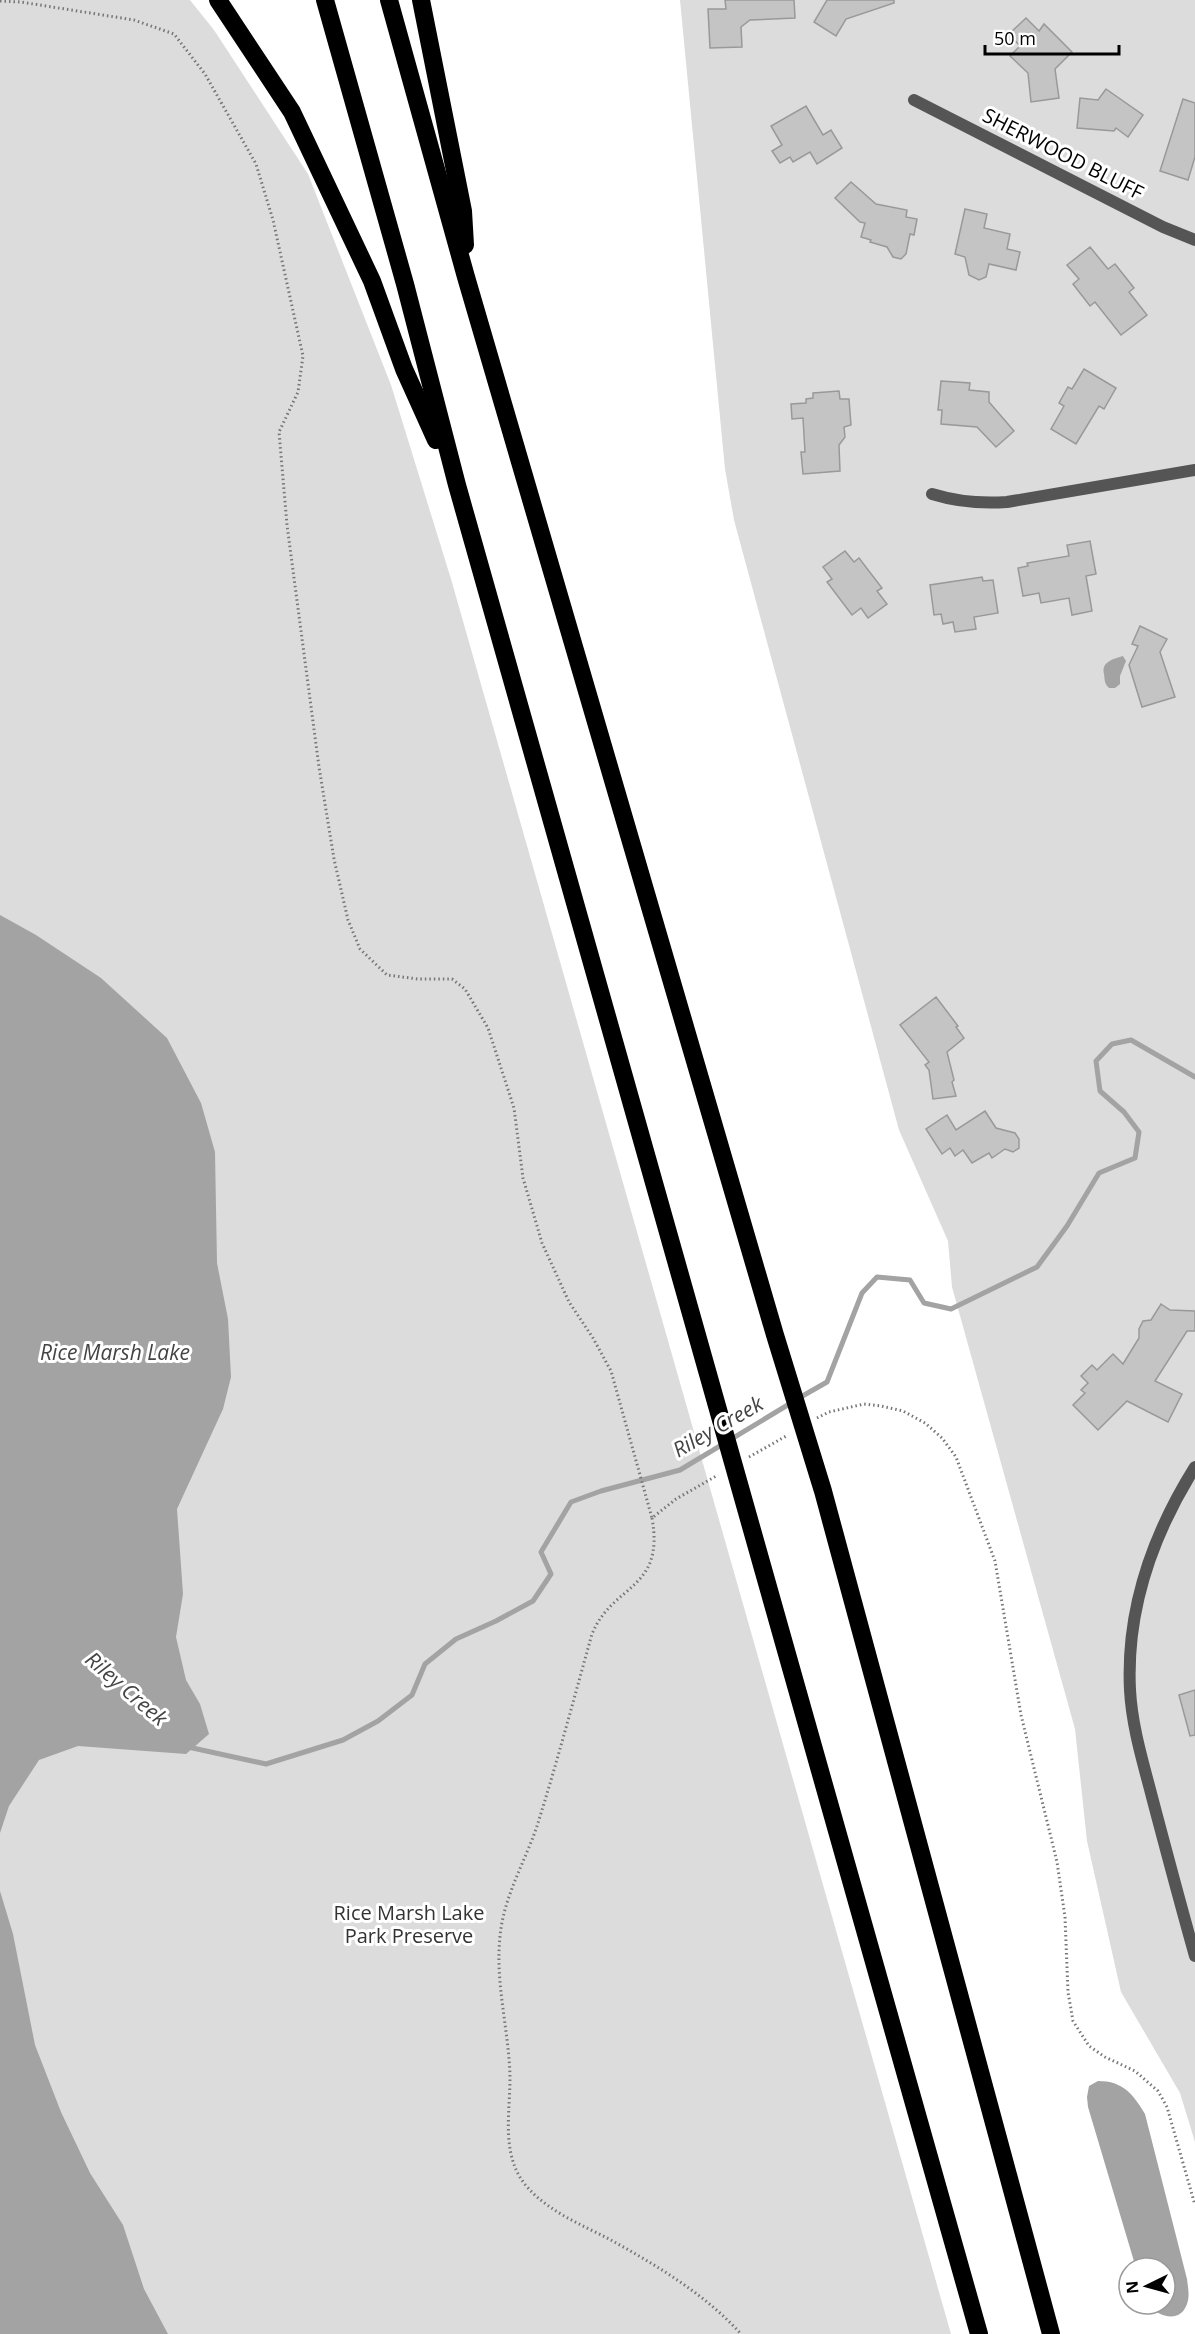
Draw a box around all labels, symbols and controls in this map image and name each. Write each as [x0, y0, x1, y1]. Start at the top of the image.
scale bar [985, 18, 1118, 56]
text: 50 m [994, 26, 1036, 50]
street label: SHERWOOD BLUFF [978, 101, 1148, 206]
water label: Rice Marsh Lake [40, 1338, 190, 1366]
water label: Riley Creek [667, 1389, 768, 1463]
water label: Riley Creek [80, 1645, 174, 1732]
park label: Rice Marsh Lake Park Preserve [334, 1899, 484, 1949]
north arrow [1117, 2256, 1177, 2316]
text: N [1121, 2280, 1144, 2295]

